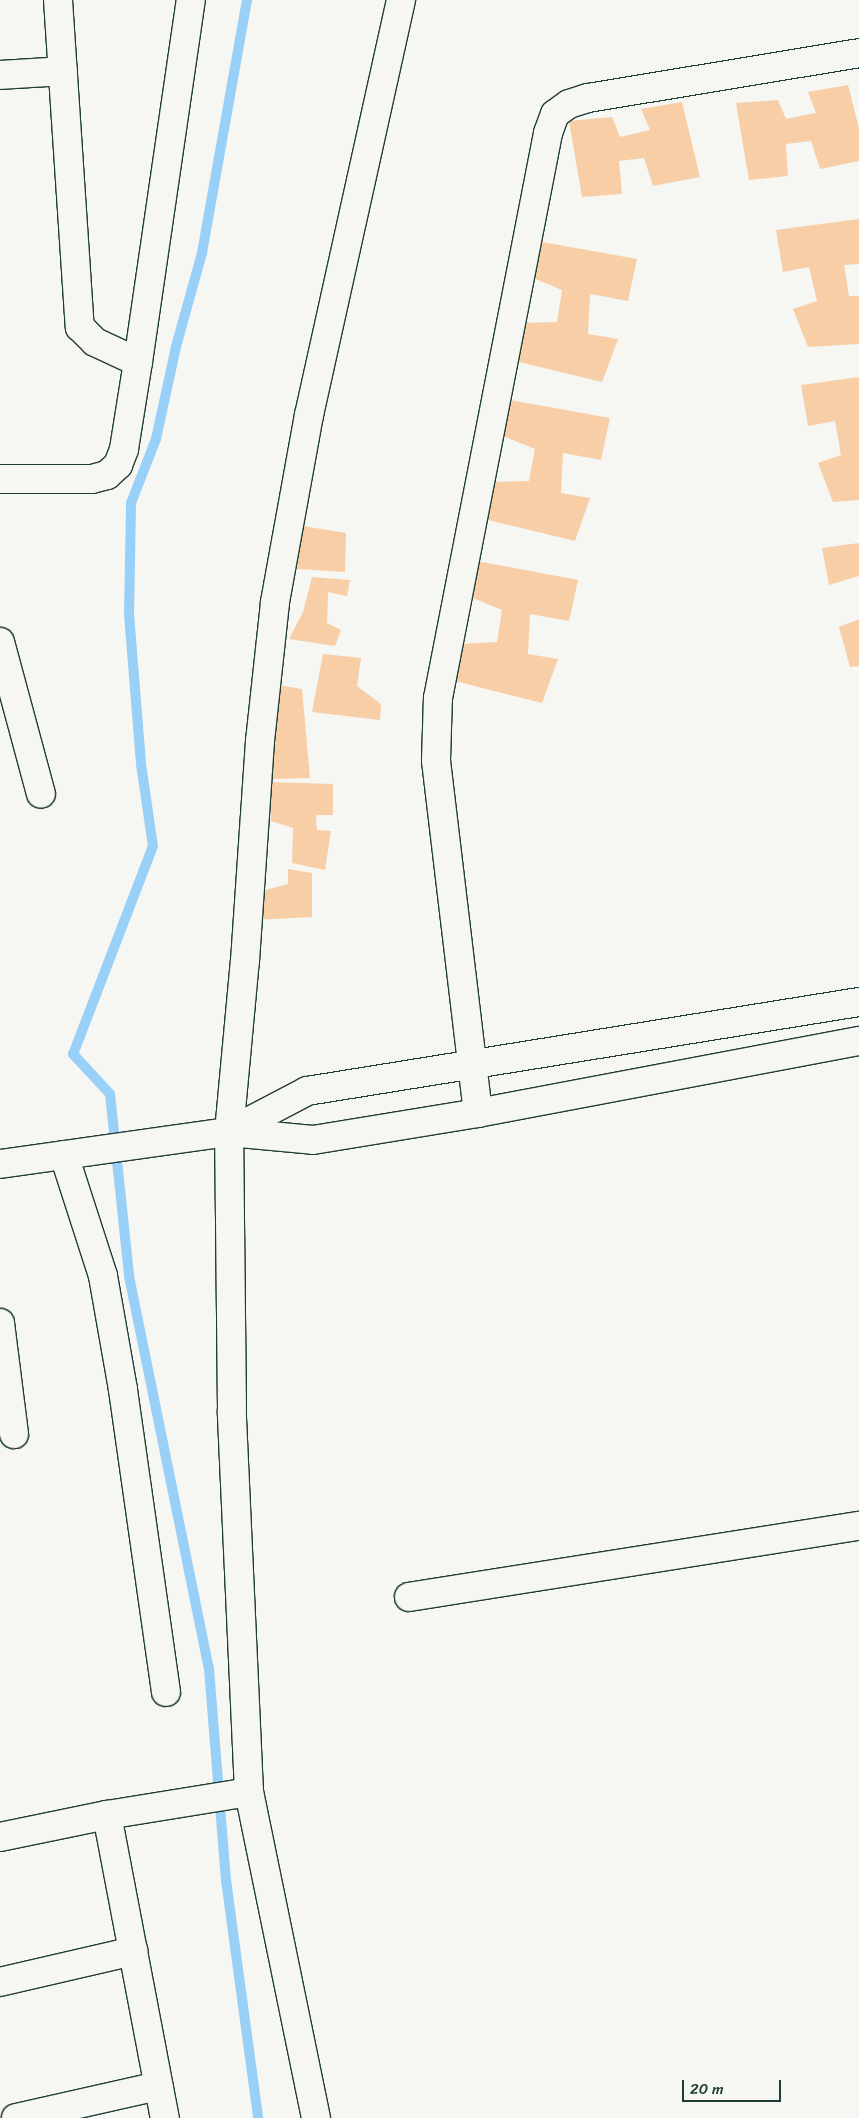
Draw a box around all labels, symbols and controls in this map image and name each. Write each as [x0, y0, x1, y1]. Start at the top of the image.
scale bar [684, 2070, 783, 2102]
text: 20 m [690, 2076, 724, 2102]

